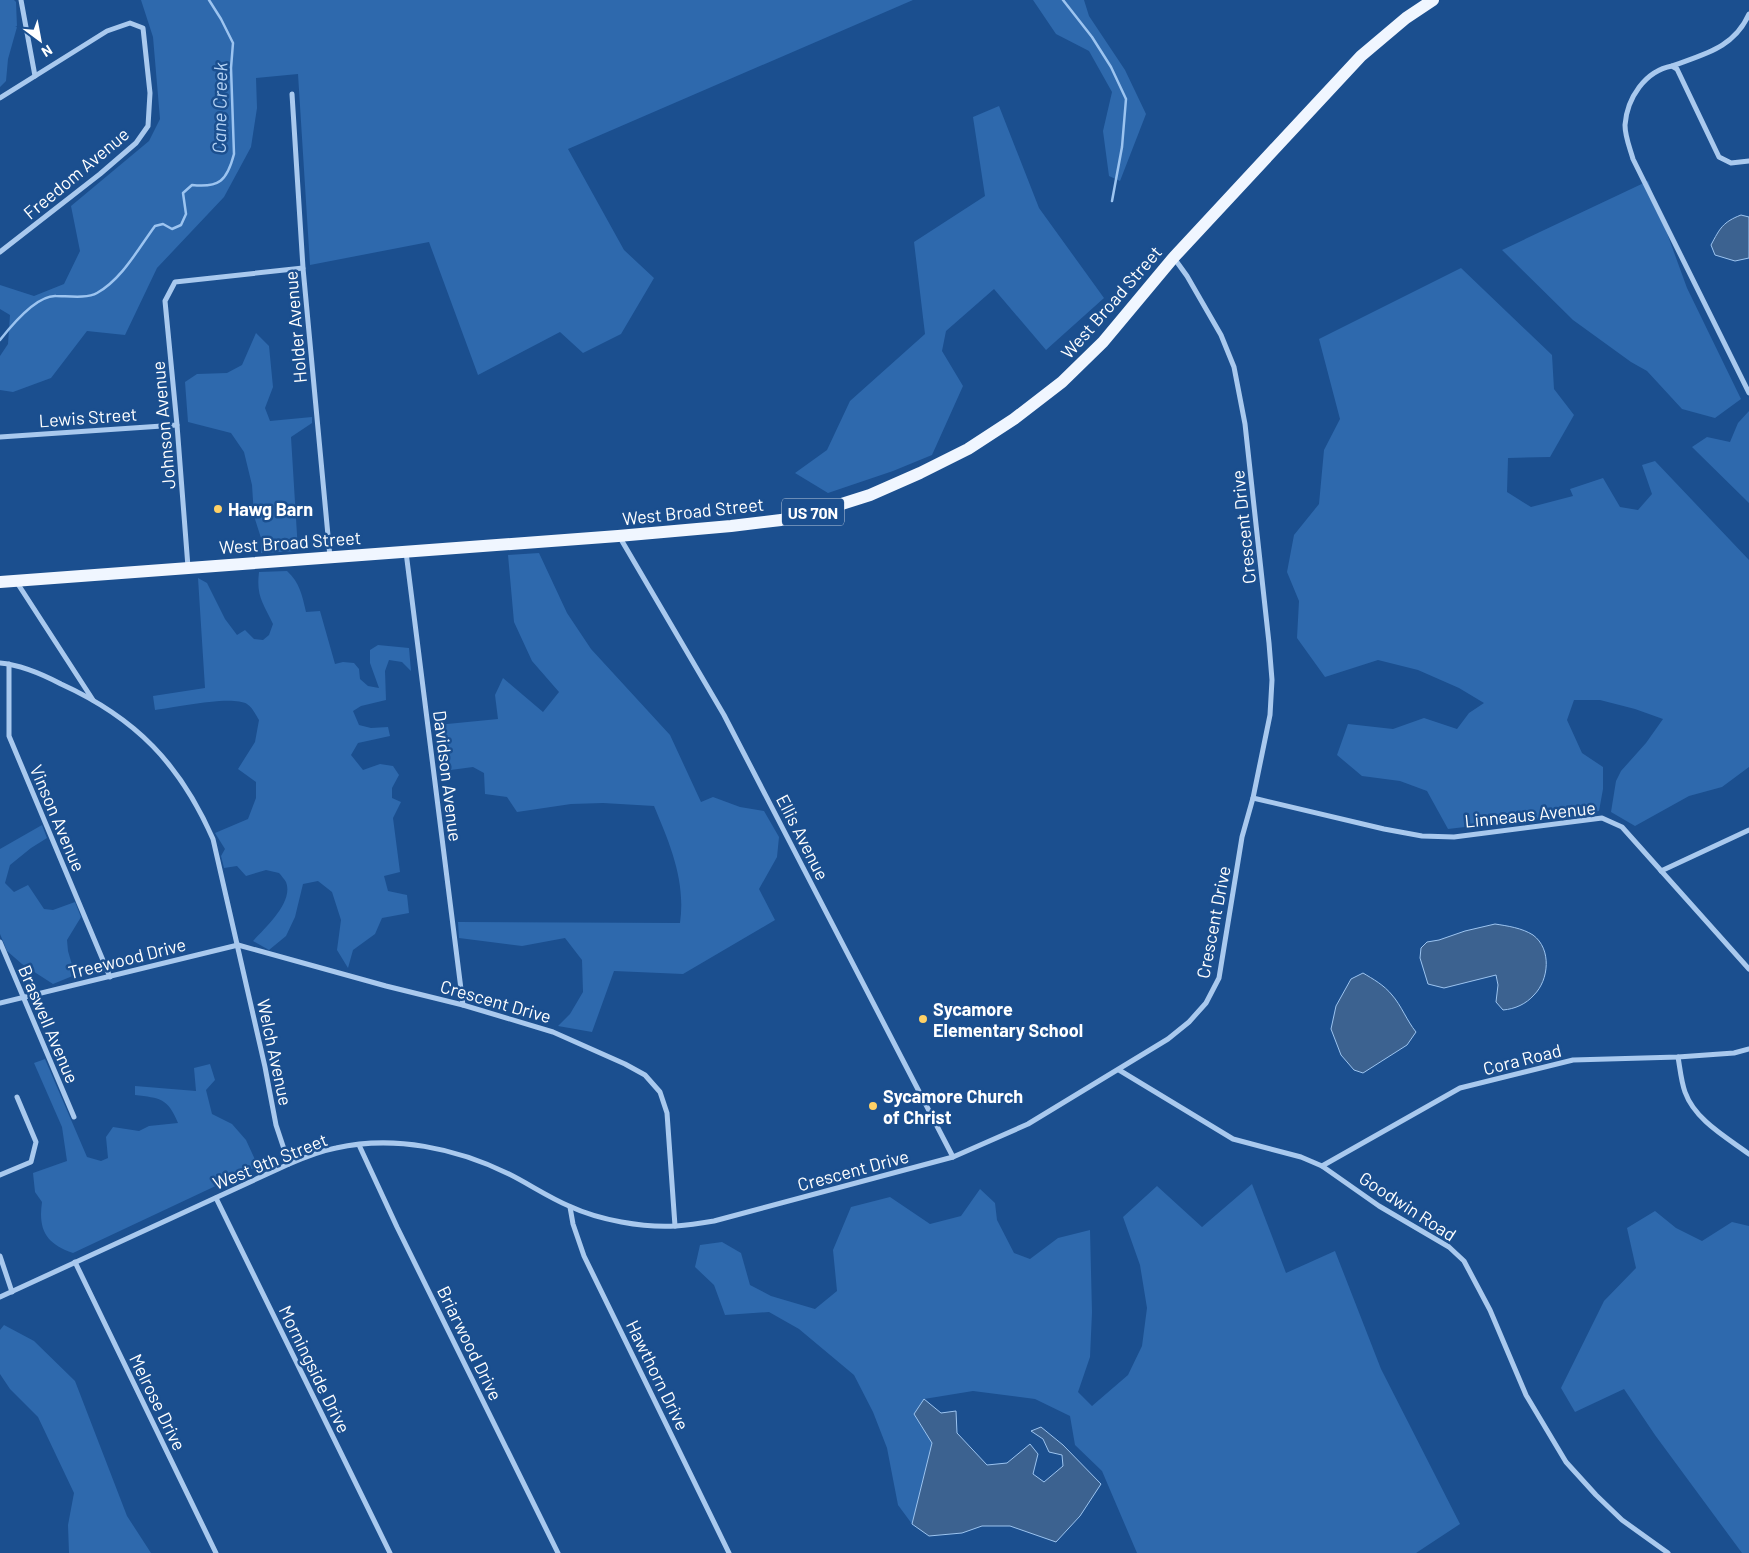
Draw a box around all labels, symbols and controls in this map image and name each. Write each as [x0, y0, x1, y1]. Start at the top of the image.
north arrow [15, 15, 65, 65]
text: N [39, 42, 56, 61]
water label: Cane Creek [207, 62, 231, 154]
street label: Freedom Avenue [19, 122, 133, 224]
street label: West Broad Street [1056, 241, 1166, 363]
street label: Holder Avenue [279, 270, 311, 384]
street label: Johnson Avenue [146, 360, 180, 490]
street label: Lewis Street [38, 403, 138, 431]
street label: Crescent Drive [1226, 469, 1260, 585]
street label: West Broad Street [621, 493, 765, 529]
place label: Hawg Barn [228, 498, 313, 520]
road number: US 70N [782, 498, 844, 526]
marker: Hawg Barn [212, 503, 224, 515]
street label: West Broad Street [218, 526, 362, 558]
street label: Davidson Avenue [429, 709, 467, 843]
street label: Vinson Avenue [26, 761, 90, 875]
street label: Ellis Avenue [772, 790, 834, 884]
street label: Linneaus Avenue [1463, 796, 1597, 832]
street label: Crescent Drive [1191, 864, 1235, 980]
street label: Treewood Drive [66, 933, 188, 983]
street label: Braswell Avenue [14, 962, 84, 1086]
street label: Crescent Drive [438, 975, 554, 1027]
street label: Welch Avenue [253, 997, 297, 1107]
place label: Sycamore Elementary School [933, 998, 1083, 1041]
marker: Sycamore Elementary School [917, 1013, 929, 1025]
street label: Cora Road [1481, 1039, 1563, 1079]
place label: Sycamore Church of Christ [883, 1085, 1023, 1128]
marker: Sycamore Church of Christ [867, 1100, 879, 1112]
street label: West 9th Street [210, 1128, 330, 1194]
street label: Crescent Drive [795, 1145, 911, 1195]
street label: Goodwin Road [1355, 1167, 1461, 1245]
street label: Briarwood Drive [433, 1282, 507, 1404]
street label: Morningside Drive [275, 1302, 355, 1436]
street label: Hawthorn Drive [622, 1316, 694, 1434]
street label: Melrose Drive [125, 1350, 191, 1454]

